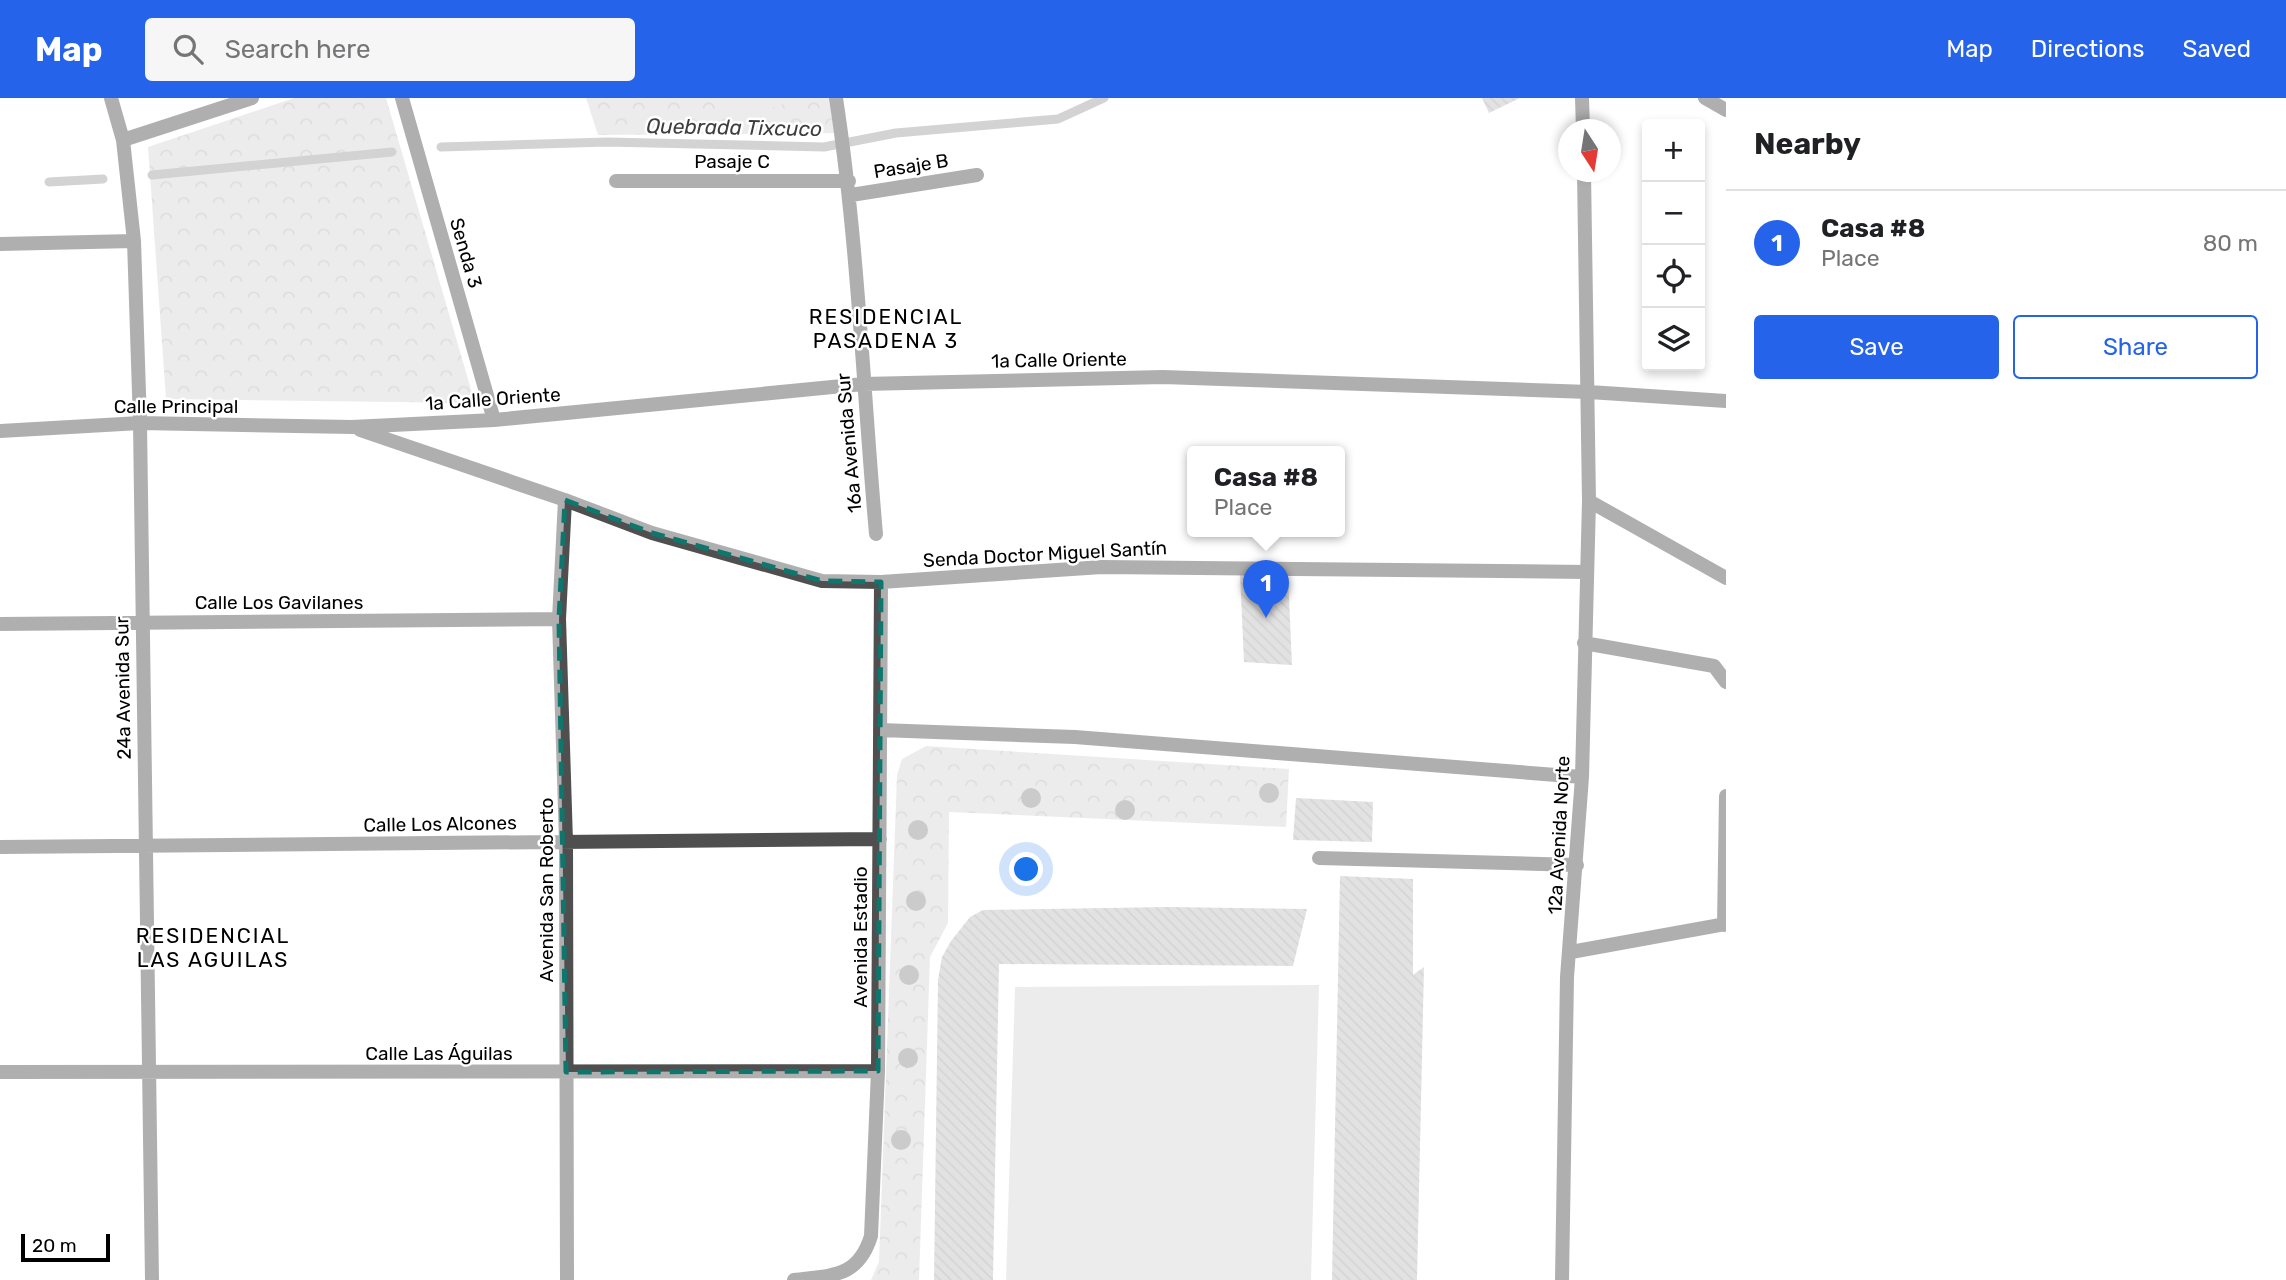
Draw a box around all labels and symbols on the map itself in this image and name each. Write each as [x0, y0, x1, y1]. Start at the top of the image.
water label: Quebrada Tixcuco [646, 113, 822, 141]
north arrow [1558, 119, 1621, 182]
street label: Pasaje B [872, 149, 950, 183]
street label: Pasaje C [694, 150, 770, 173]
street label: Senda 3 [445, 215, 487, 291]
district label: RESIDENCIAL PASADENA 3 [809, 304, 963, 353]
street label: 1a Calle Oriente [991, 347, 1127, 373]
street label: 16a Avenida Sur [831, 371, 867, 514]
street label: 1a Calle Oriente [425, 383, 561, 415]
street label: Calle Principal [114, 395, 238, 418]
street label: Senda Doctor Miguel Santín [922, 536, 1168, 572]
pin: 1 [1243, 560, 1289, 618]
street label: Calle Los Gavilanes [195, 591, 363, 614]
street label: 24a Avenida Sur [110, 615, 136, 760]
street label: 12a Avenida Norte [1543, 755, 1575, 915]
street label: Avenida San Roberto [535, 798, 558, 982]
street label: Calle Los Alcones [363, 811, 517, 837]
your location [1009, 852, 1043, 886]
street label: Avenida Estadio [849, 866, 872, 1008]
district label: RESIDENCIAL LAS AGUILAS [136, 923, 290, 972]
street label: Calle Las Águilas [365, 1042, 513, 1065]
scale bar [21, 1231, 110, 1263]

